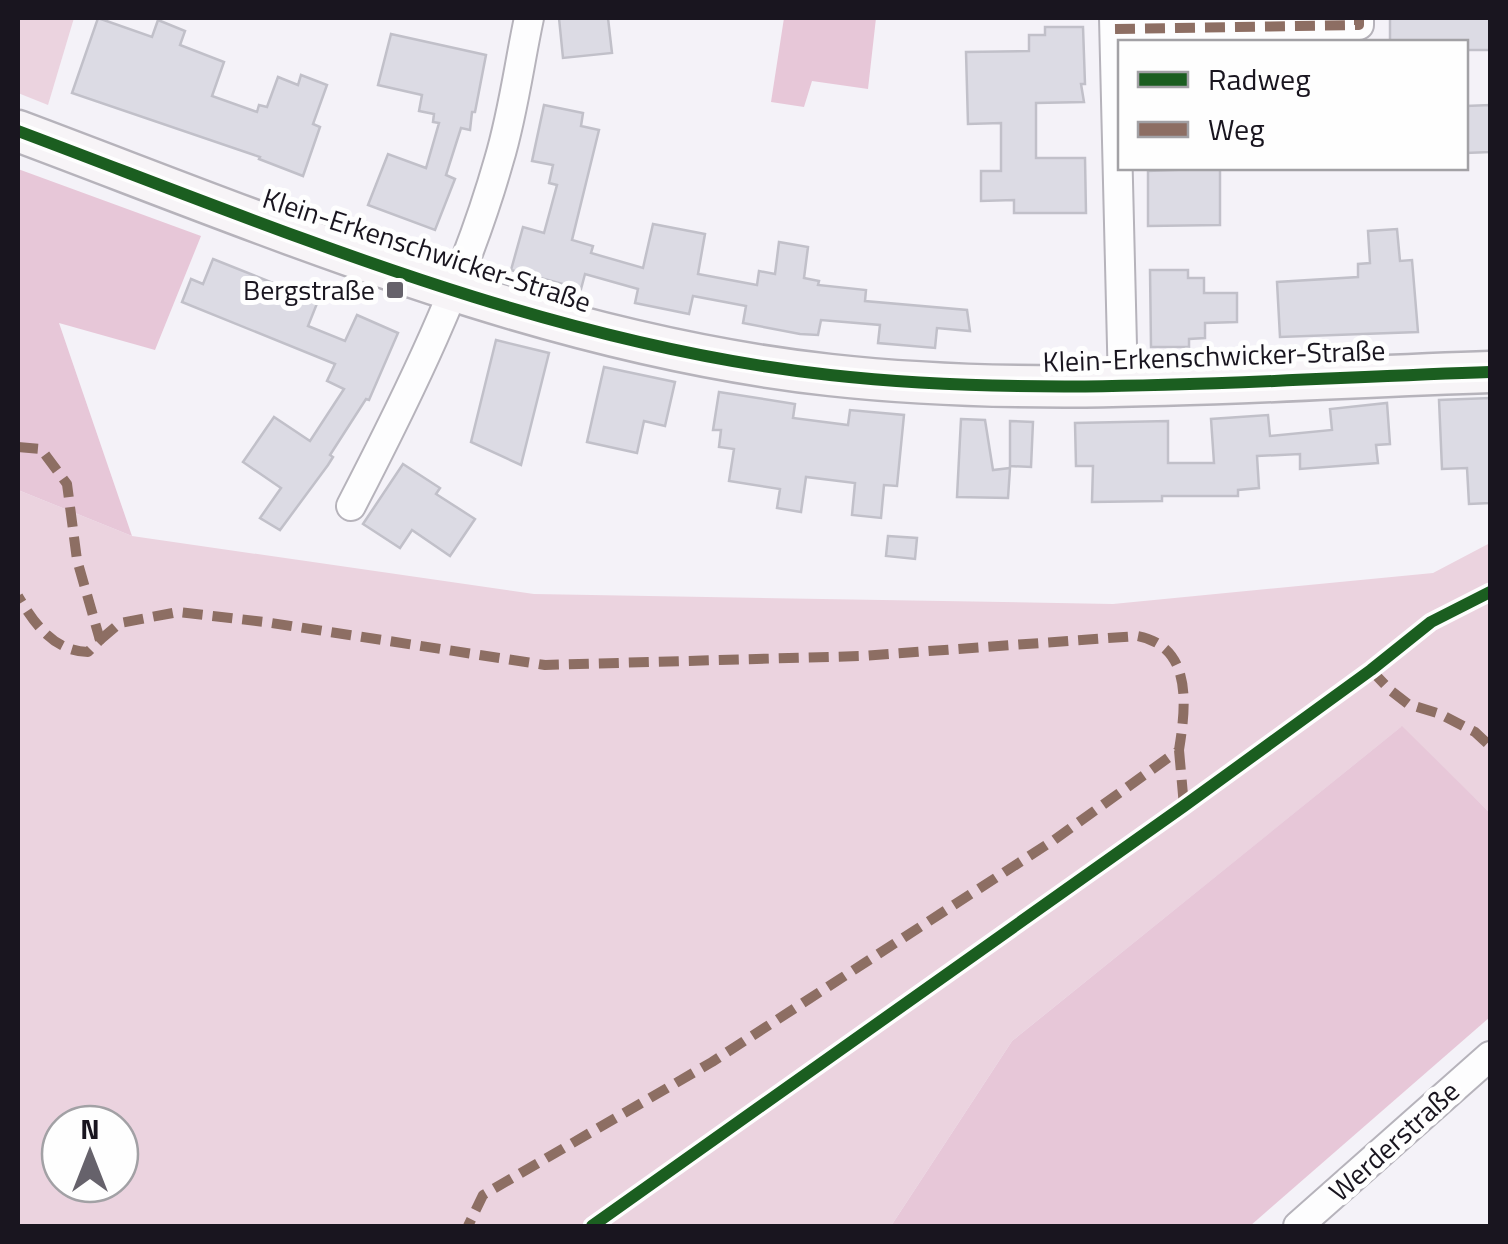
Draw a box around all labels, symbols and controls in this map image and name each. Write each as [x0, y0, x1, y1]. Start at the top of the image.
legend [1118, 40, 1468, 170]
text: Radweg [1208, 56, 1311, 102]
text: Weg [1208, 106, 1265, 152]
street label: Klein-Erkenschwicker-Straße [257, 176, 597, 323]
place label: Bergstraße [243, 268, 375, 311]
marker: Bergstraße [384, 279, 406, 301]
street label: Klein-Erkenschwicker-Straße [1042, 328, 1386, 383]
street label: Werderstraße [1319, 1070, 1469, 1211]
north arrow [40, 1104, 140, 1204]
text: N [80, 1107, 100, 1150]

